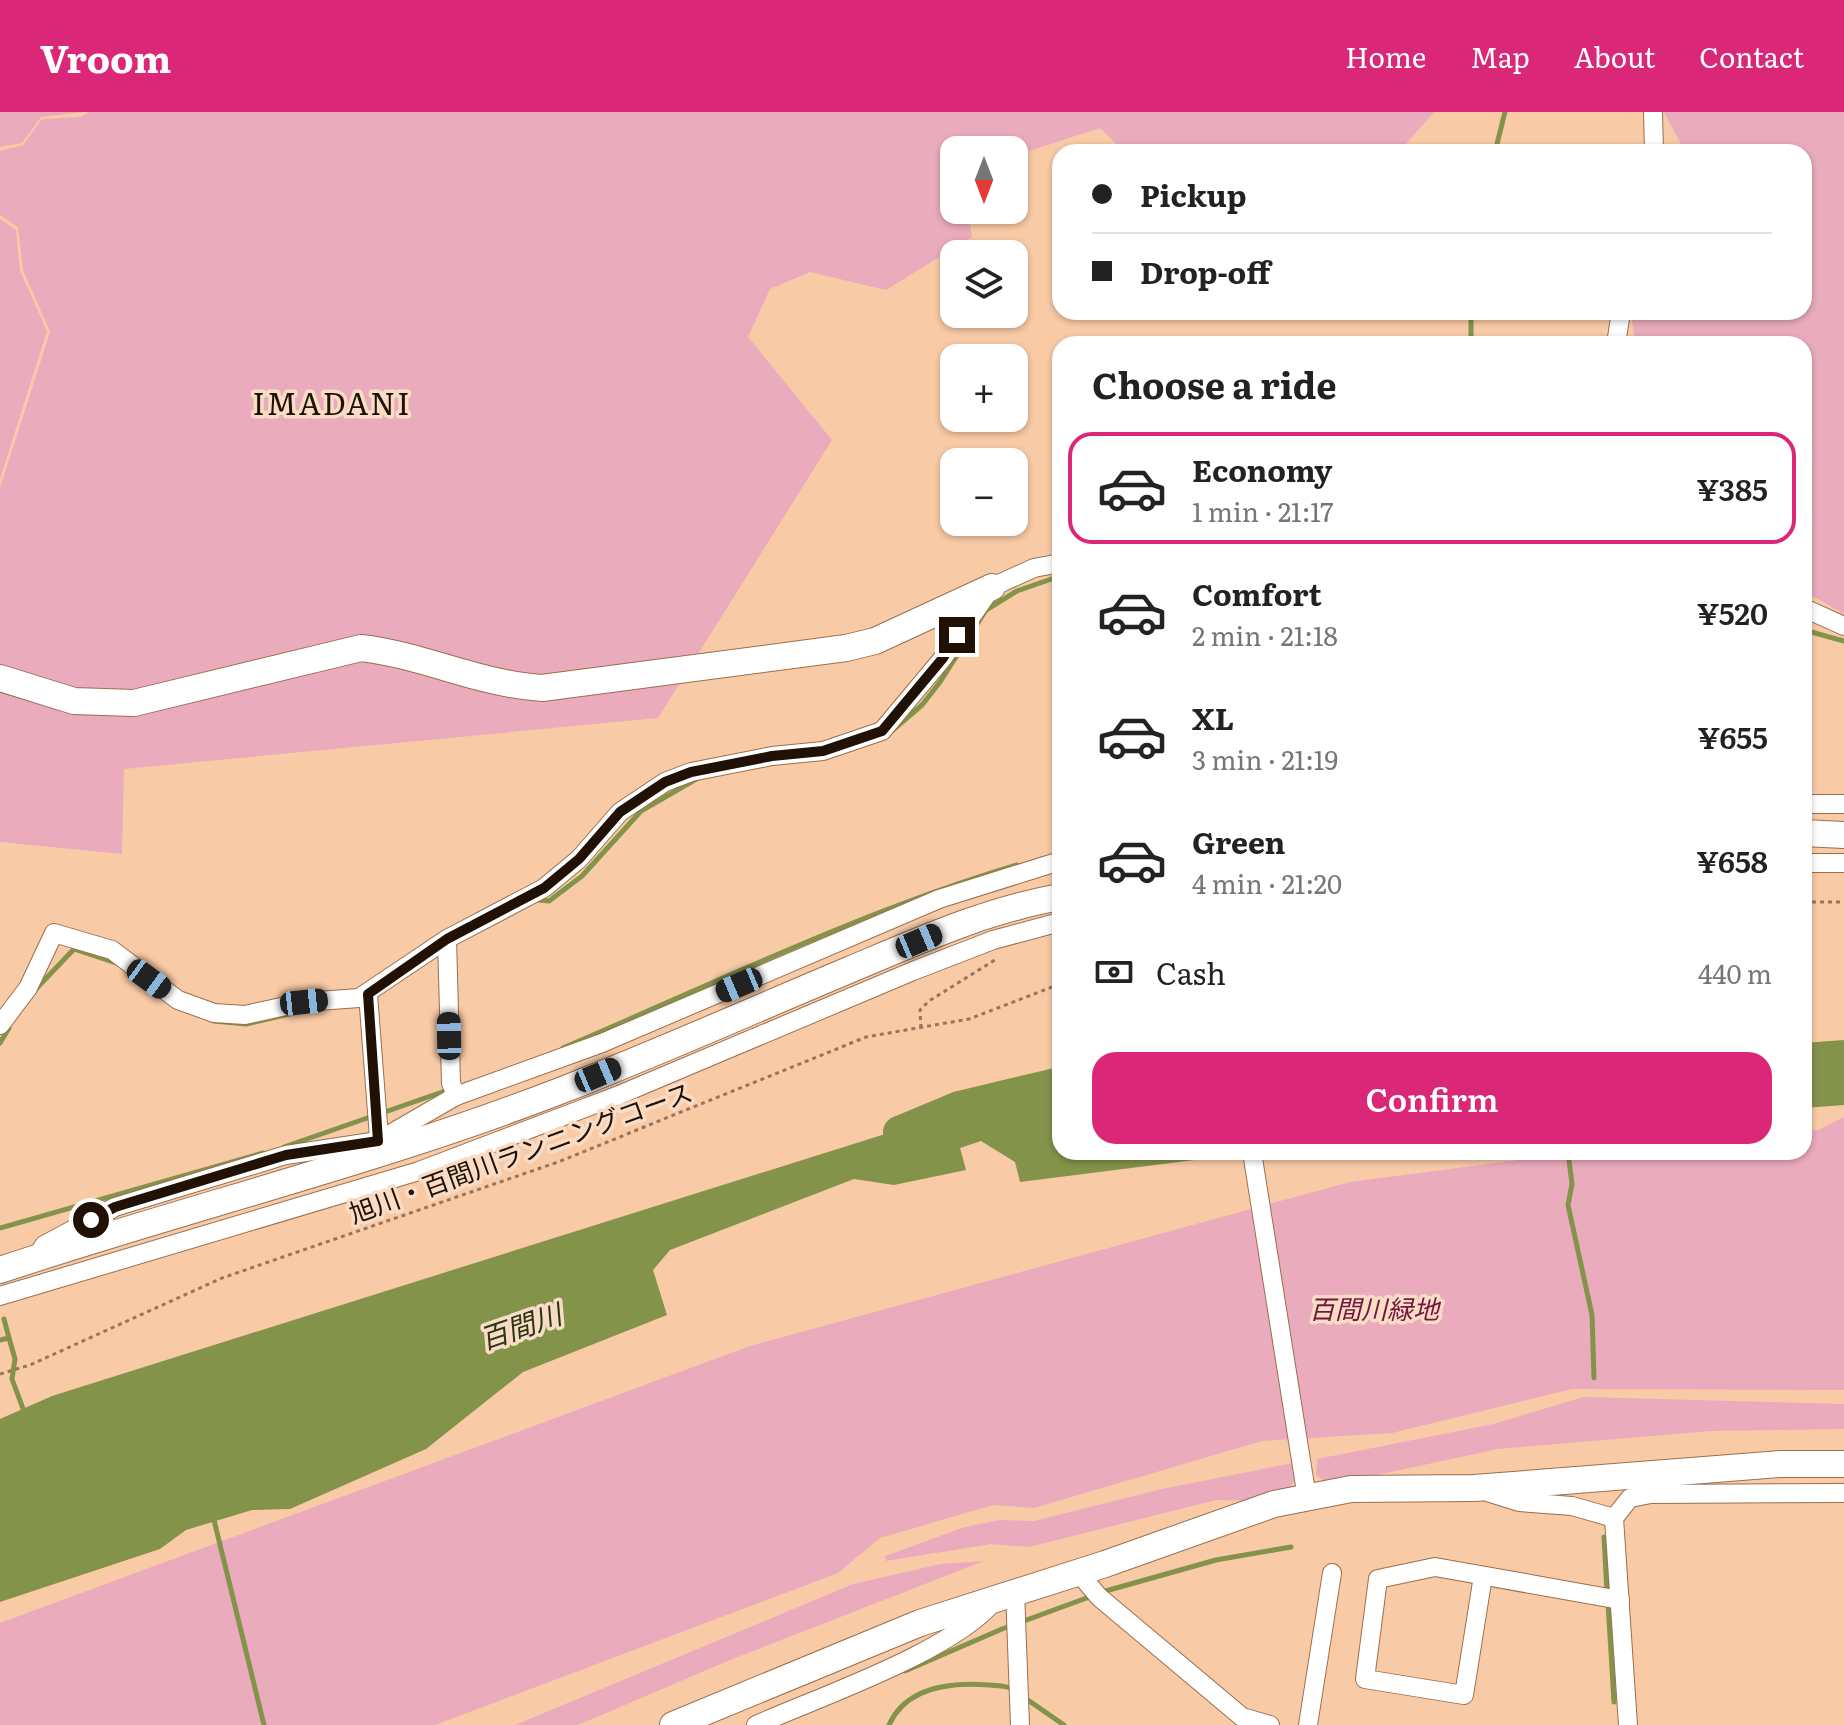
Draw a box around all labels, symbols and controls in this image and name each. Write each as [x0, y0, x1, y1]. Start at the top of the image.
text: Vroom [40, 28, 171, 85]
text: Home [1345, 35, 1426, 77]
text: Map [1470, 35, 1530, 77]
text: About [1574, 35, 1655, 77]
text: Contact [1699, 35, 1804, 77]
north arrow [940, 136, 1028, 224]
map controls [940, 136, 1028, 536]
text: Pickup [1140, 172, 1247, 216]
button: layers [940, 240, 1028, 328]
text: Drop-off [1140, 249, 1270, 293]
button: + [940, 344, 1028, 432]
text: Choose a ride [1092, 357, 1337, 410]
district label: IMADANI [252, 380, 412, 424]
text: Economy [1192, 447, 1332, 491]
button: − [940, 448, 1028, 536]
icon: car [1096, 452, 1168, 524]
text: ¥385 [1697, 466, 1768, 510]
text: 1 min · 21:17 [1192, 491, 1333, 530]
text: Comfort [1192, 571, 1322, 615]
icon: car [1096, 576, 1168, 648]
text: ¥520 [1697, 590, 1768, 634]
text: 2 min · 21:18 [1192, 615, 1338, 654]
route end [939, 617, 975, 653]
text: XL [1192, 695, 1234, 739]
icon: car [1096, 700, 1168, 772]
text: ¥655 [1698, 714, 1768, 758]
text: 3 min · 21:19 [1192, 739, 1338, 778]
text: Green [1192, 819, 1285, 863]
icon: car [1096, 824, 1168, 896]
text: ¥658 [1696, 838, 1768, 882]
text: 4 min · 21:20 [1192, 863, 1342, 902]
car [892, 921, 946, 961]
icon: cash [1092, 950, 1136, 994]
text: Cash [1156, 950, 1226, 994]
text: 440 m [1698, 953, 1772, 992]
car [123, 955, 175, 1003]
car [712, 965, 766, 1005]
car [279, 988, 329, 1016]
car [437, 1012, 461, 1060]
button: Confirm [1092, 1052, 1772, 1144]
car [571, 1055, 625, 1095]
street label: 旭川・百間川ランニングコース [343, 1071, 697, 1231]
route start [73, 1202, 109, 1238]
park label: 百間川緑地 [1309, 1288, 1442, 1327]
water label: 百間川 [473, 1290, 569, 1359]

